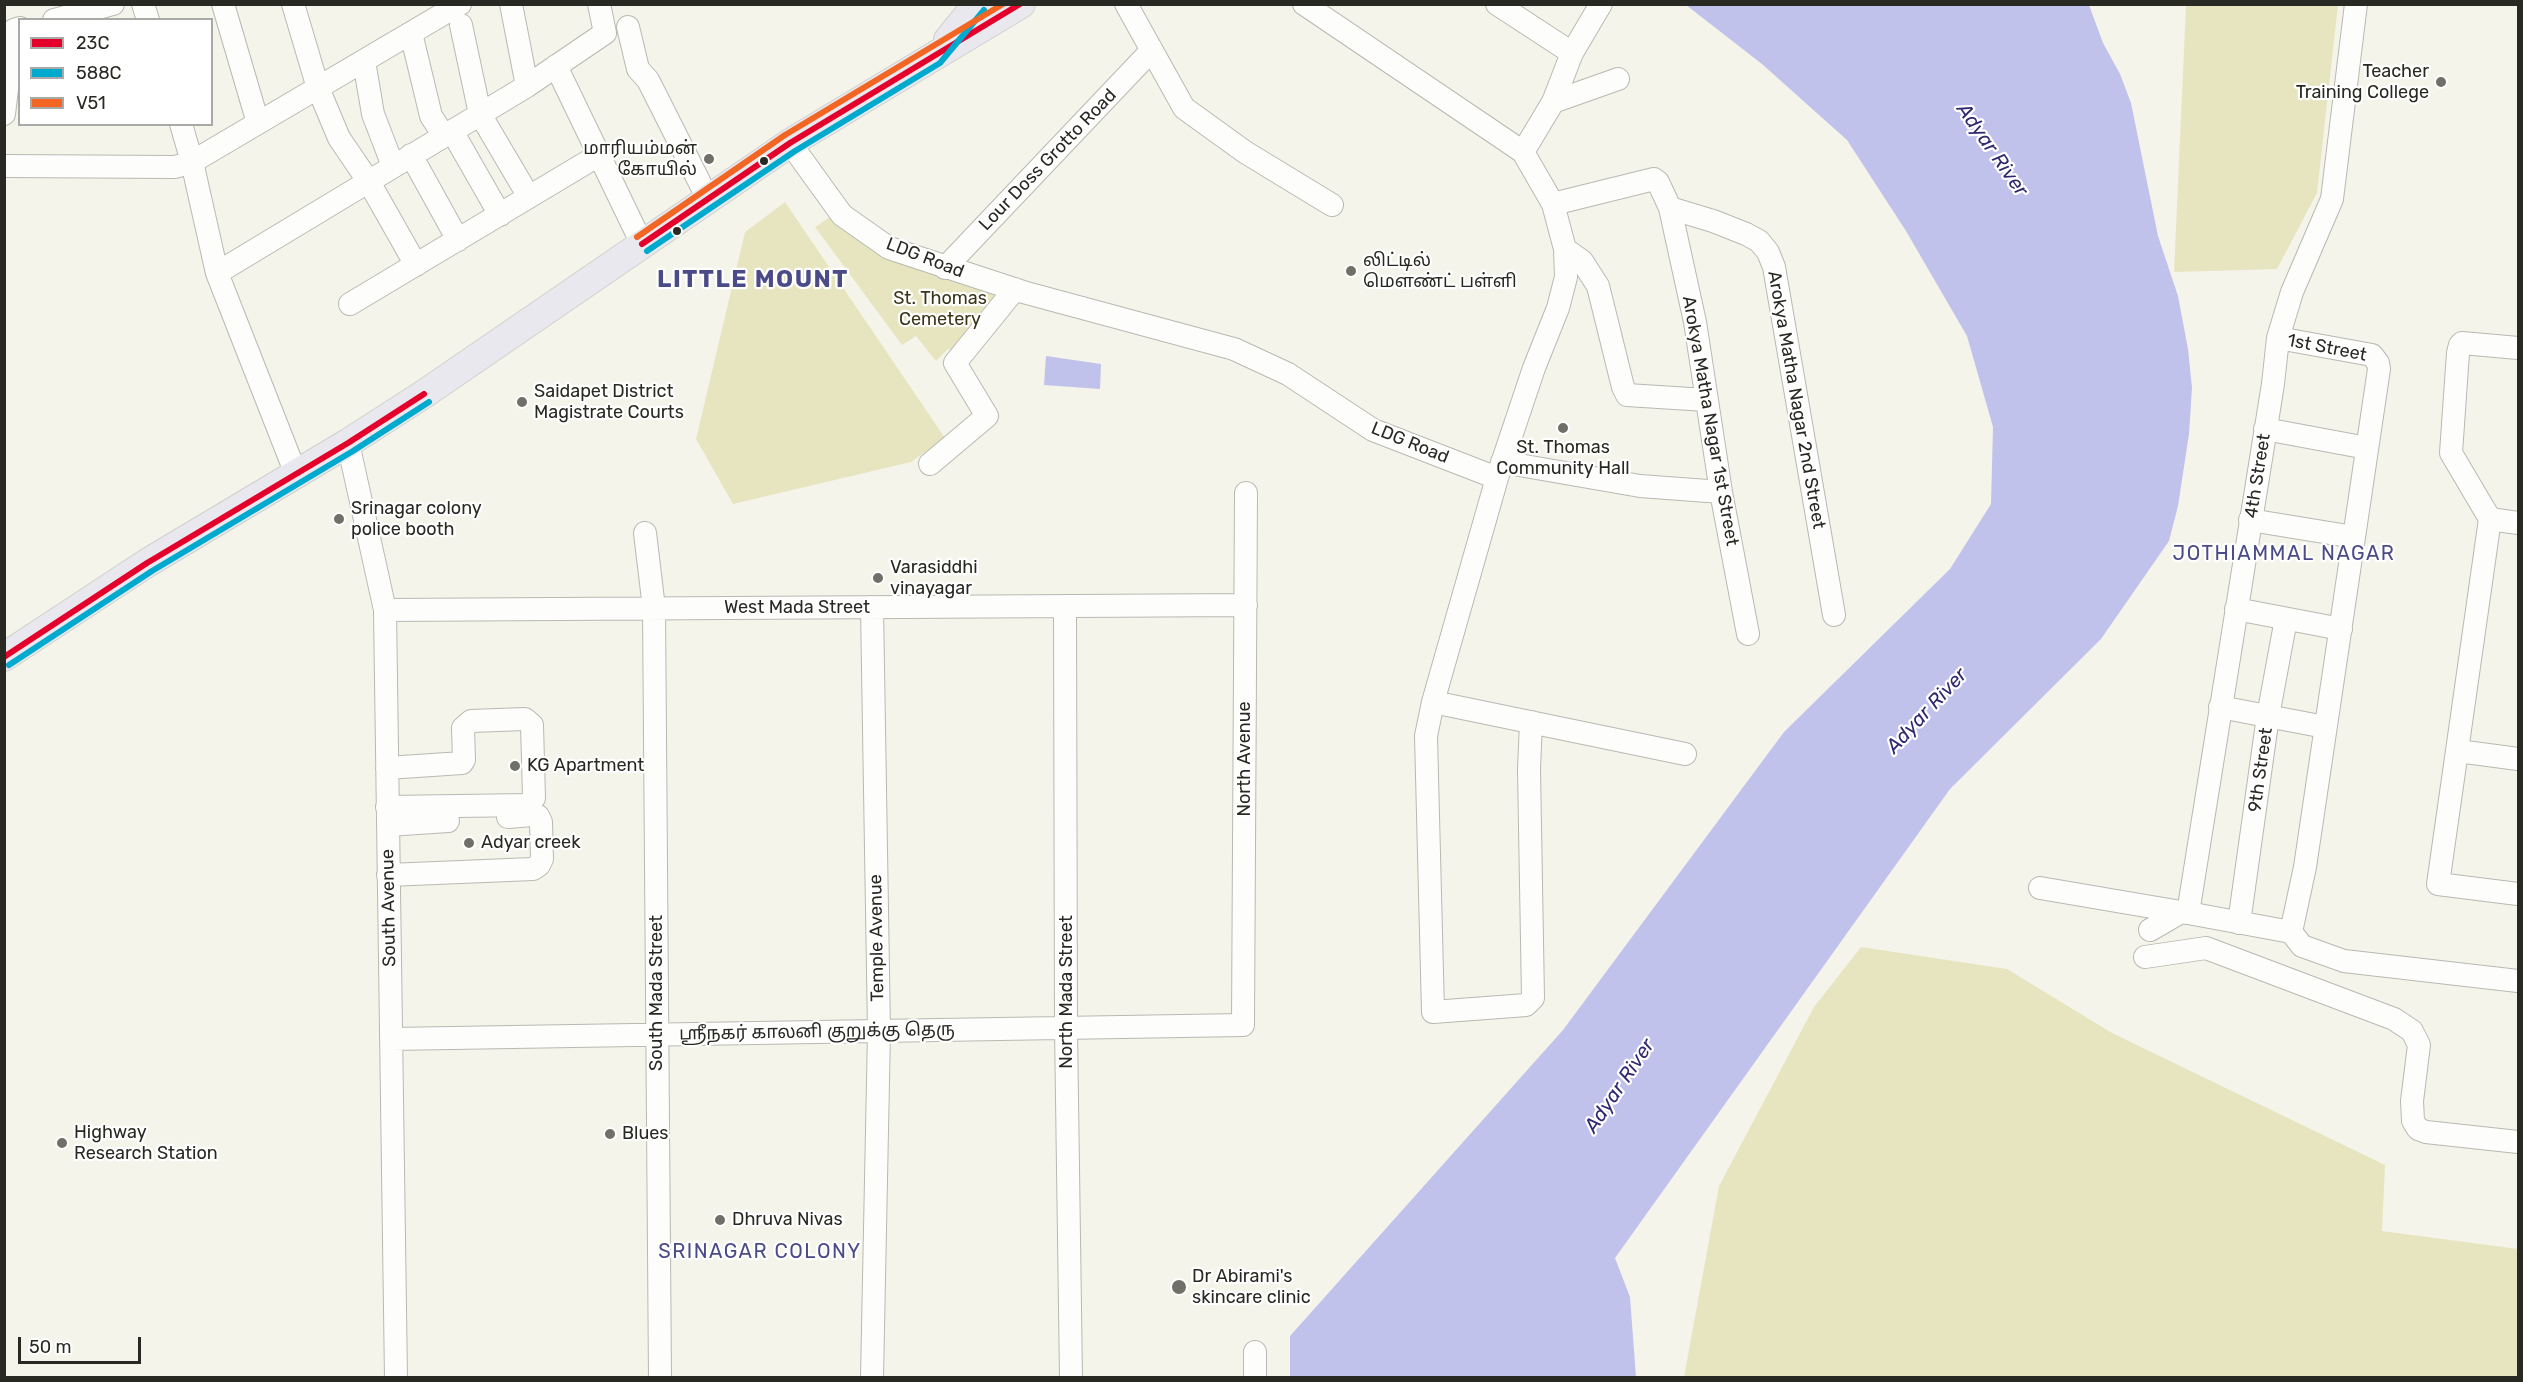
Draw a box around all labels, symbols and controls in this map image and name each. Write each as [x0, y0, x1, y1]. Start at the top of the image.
legend [18, 18, 213, 126]
text: 23C [76, 32, 109, 54]
place label: Teacher Training College [2296, 61, 2429, 104]
text: 588C [76, 62, 122, 84]
marker: Teacher Training College [2434, 75, 2448, 89]
street label: Lour Doss Grotto Road [975, 85, 1121, 235]
text: V51 [76, 92, 106, 114]
water label: Adyar River [1951, 99, 2033, 201]
place label: மாரியம்மன் கோயில் [583, 138, 697, 180]
marker: மாரியம்மன் கோயில் [702, 152, 716, 166]
unlabelled marker [758, 155, 770, 167]
unlabelled marker [671, 225, 683, 237]
street label: LDG Road [883, 233, 967, 283]
place label: லிட்டில் மௌண்ட் பள்ளி [1363, 250, 1517, 292]
marker: லிட்டில் மௌண்ட் பள்ளி [1344, 264, 1358, 278]
district label: LITTLE MOUNT [657, 266, 849, 294]
street label: Arokya Matha Nagar 2nd Street [1763, 269, 1829, 531]
park label: St. Thomas Cemetery [893, 288, 987, 330]
street label: Arokya Matha Nagar 1st Street [1677, 294, 1743, 548]
street label: 1st Street [2285, 330, 2369, 366]
place label: Saidapet District Magistrate Courts [534, 381, 684, 424]
marker: Saidapet District Magistrate Courts [515, 395, 529, 409]
street label: LDG Road [1368, 418, 1452, 468]
marker: St. Thomas Community Hall [1556, 421, 1570, 435]
street label: 4th Street [2241, 432, 2275, 520]
place label: St. Thomas Community Hall [1496, 437, 1630, 480]
place label: Srinagar colony police booth [351, 498, 482, 540]
marker: Srinagar colony police booth [332, 512, 346, 526]
district label: JOTHIAMMAL NAGAR [2173, 542, 2395, 566]
place label: Varasiddhi vinayagar [890, 557, 978, 600]
marker: Varasiddhi vinayagar [871, 571, 885, 585]
street label: West Mada Street [724, 597, 870, 619]
water label: Adyar River [1881, 663, 1973, 759]
street label: North Avenue [1234, 701, 1256, 817]
street label: 9th Street [2244, 726, 2278, 814]
place label: KG Apartment [527, 755, 644, 777]
marker: KG Apartment [508, 759, 522, 773]
place label: Adyar creek [481, 832, 580, 854]
marker: Adyar creek [462, 836, 476, 850]
street label: South Avenue [377, 849, 401, 967]
street label: Temple Avenue [865, 874, 889, 1002]
street label: South Mada Street [646, 915, 668, 1071]
street label: North Mada Street [1056, 915, 1078, 1069]
street label: ஸ்ரீநகர் காலனி குறுக்கு தெரு [679, 1019, 955, 1045]
water label: Adyar River [1580, 1034, 1660, 1138]
place label: Highway Research Station [74, 1122, 218, 1164]
place label: Blues [622, 1123, 668, 1145]
marker: Blues [603, 1127, 617, 1141]
marker: Highway Research Station [55, 1136, 69, 1150]
place label: Dhruva Nivas [732, 1209, 843, 1231]
marker: Dhruva Nivas [713, 1213, 727, 1227]
district label: SRINAGAR COLONY [658, 1240, 862, 1264]
place label: Dr Abirami's skincare clinic [1192, 1266, 1311, 1308]
marker: Dr Abirami's skincare clinic [1170, 1278, 1188, 1296]
scale bar [21, 1325, 144, 1363]
text: 50 m [29, 1336, 72, 1358]

